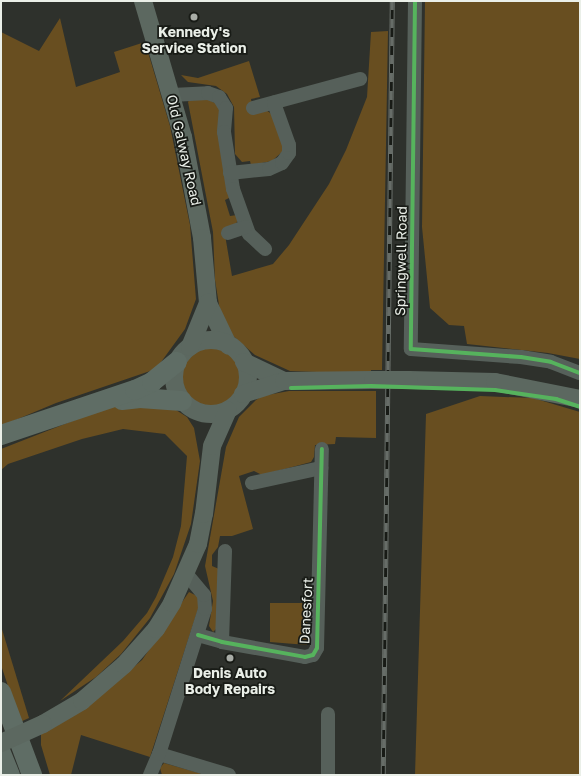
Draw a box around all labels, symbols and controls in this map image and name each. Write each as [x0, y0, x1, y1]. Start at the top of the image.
marker: Kennedy's Service Station [189, 12, 199, 22]
place label: Kennedy's Service Station [142, 24, 246, 56]
street label: Old Galway Road [163, 93, 205, 207]
street label: Springwell Road [392, 206, 410, 316]
street label: Danesfort [296, 577, 316, 645]
marker: Denis Auto Body Repairs [225, 653, 235, 663]
place label: Denis Auto Body Repairs [185, 665, 275, 698]

